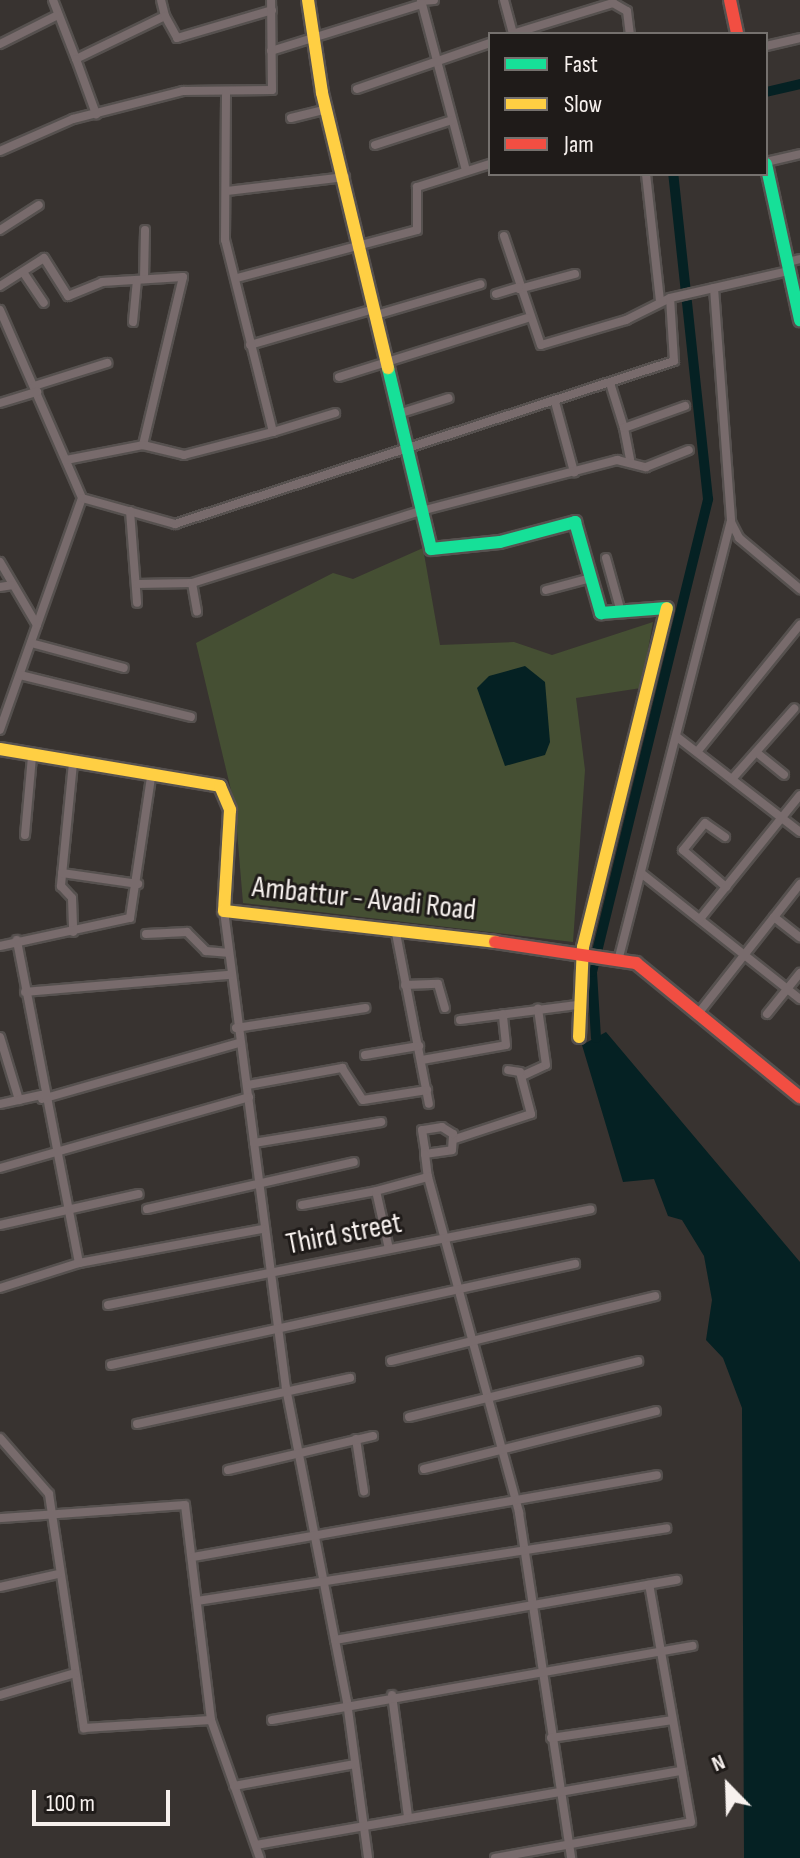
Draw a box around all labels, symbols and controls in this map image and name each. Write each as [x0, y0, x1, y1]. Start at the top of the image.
legend [488, 32, 768, 176]
text: Fast [564, 50, 598, 79]
text: Slow [564, 90, 602, 119]
text: Jam [564, 130, 594, 159]
street label: Ambattur - Avadi Road [250, 869, 478, 929]
street label: Third street [283, 1205, 405, 1263]
north arrow [688, 1746, 768, 1826]
text: N [708, 1749, 729, 1778]
scale bar [36, 1774, 174, 1824]
text: 100 m [46, 1789, 95, 1818]

